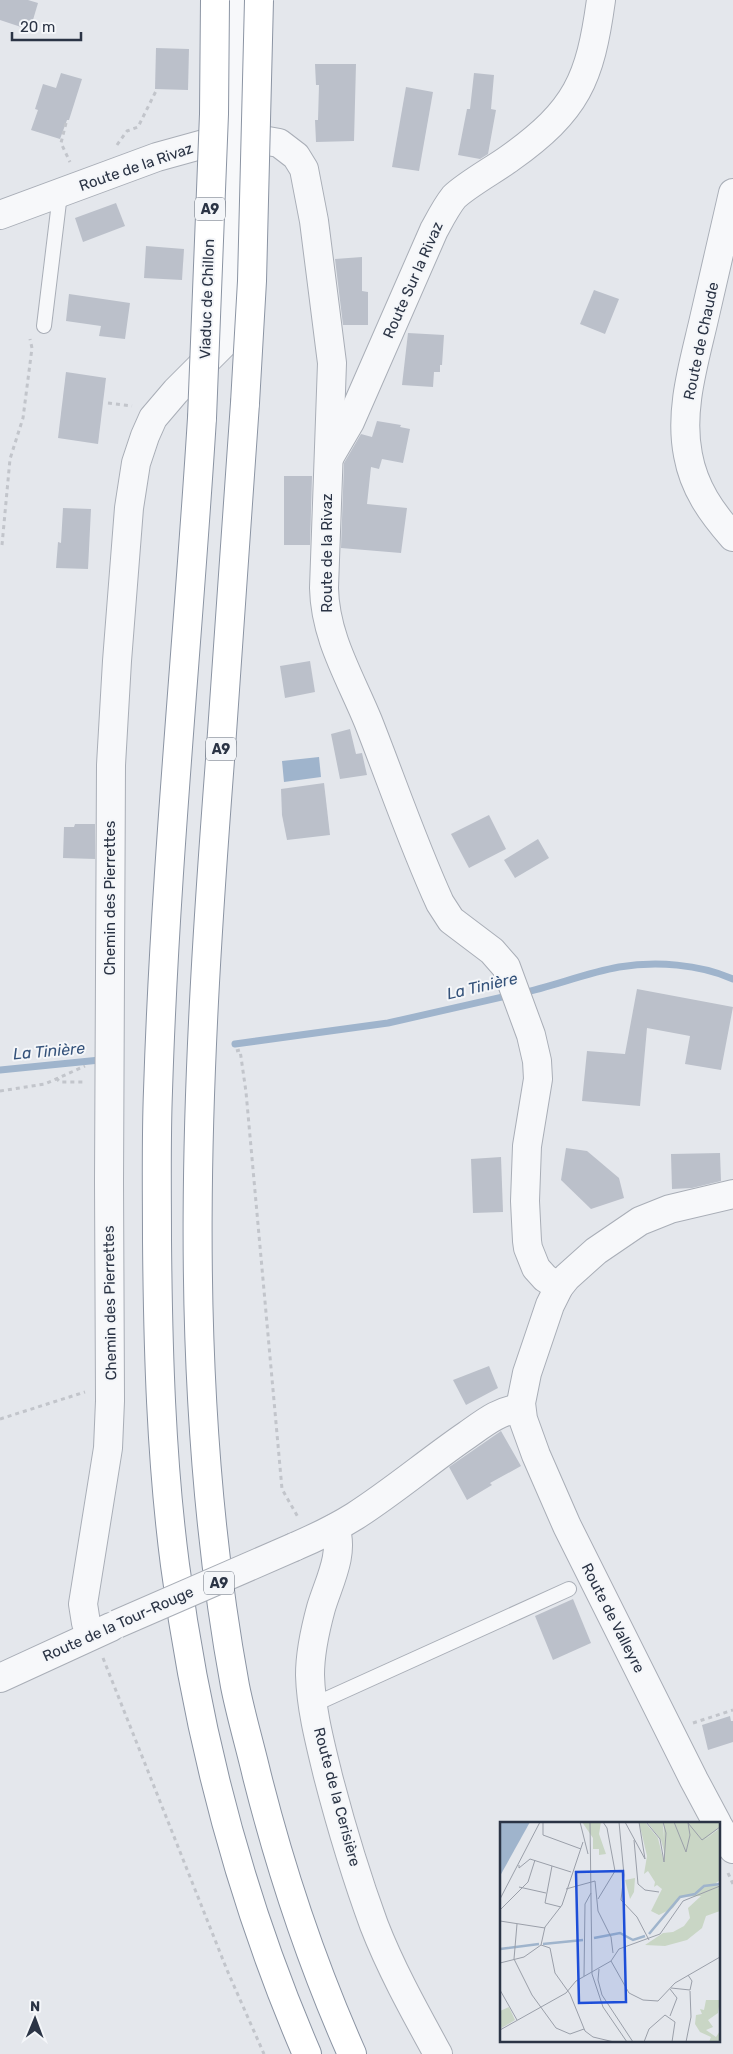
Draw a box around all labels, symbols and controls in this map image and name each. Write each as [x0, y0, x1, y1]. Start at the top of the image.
scale bar [12, 10, 81, 42]
text: 20 m [20, 18, 55, 36]
street label: Route de la Rivaz [77, 139, 196, 195]
road number: A9 [195, 198, 225, 220]
street label: Route Sur la Rivaz [379, 219, 447, 341]
street label: Viaduc de Chillon [196, 239, 218, 359]
street label: Route de Chaude [680, 280, 722, 402]
street label: Route de la Rivaz [318, 493, 336, 613]
road number: A9 [206, 738, 236, 761]
street label: Chemin des Pierrettes [101, 820, 119, 975]
water label: La Tinière [445, 969, 519, 1003]
water label: La Tinière [12, 1038, 86, 1064]
street label: Chemin des Pierrettes [100, 1225, 120, 1381]
street label: Route de Valleyre [578, 1560, 648, 1676]
road number: A9 [204, 1572, 234, 1595]
street label: Route de la Tour-Rouge [40, 1583, 196, 1665]
street label: Route de la Cerisière [310, 1725, 364, 1869]
inset map [500, 1822, 720, 2042]
north arrow [10, 1994, 60, 2044]
text: N [30, 1998, 40, 2015]

